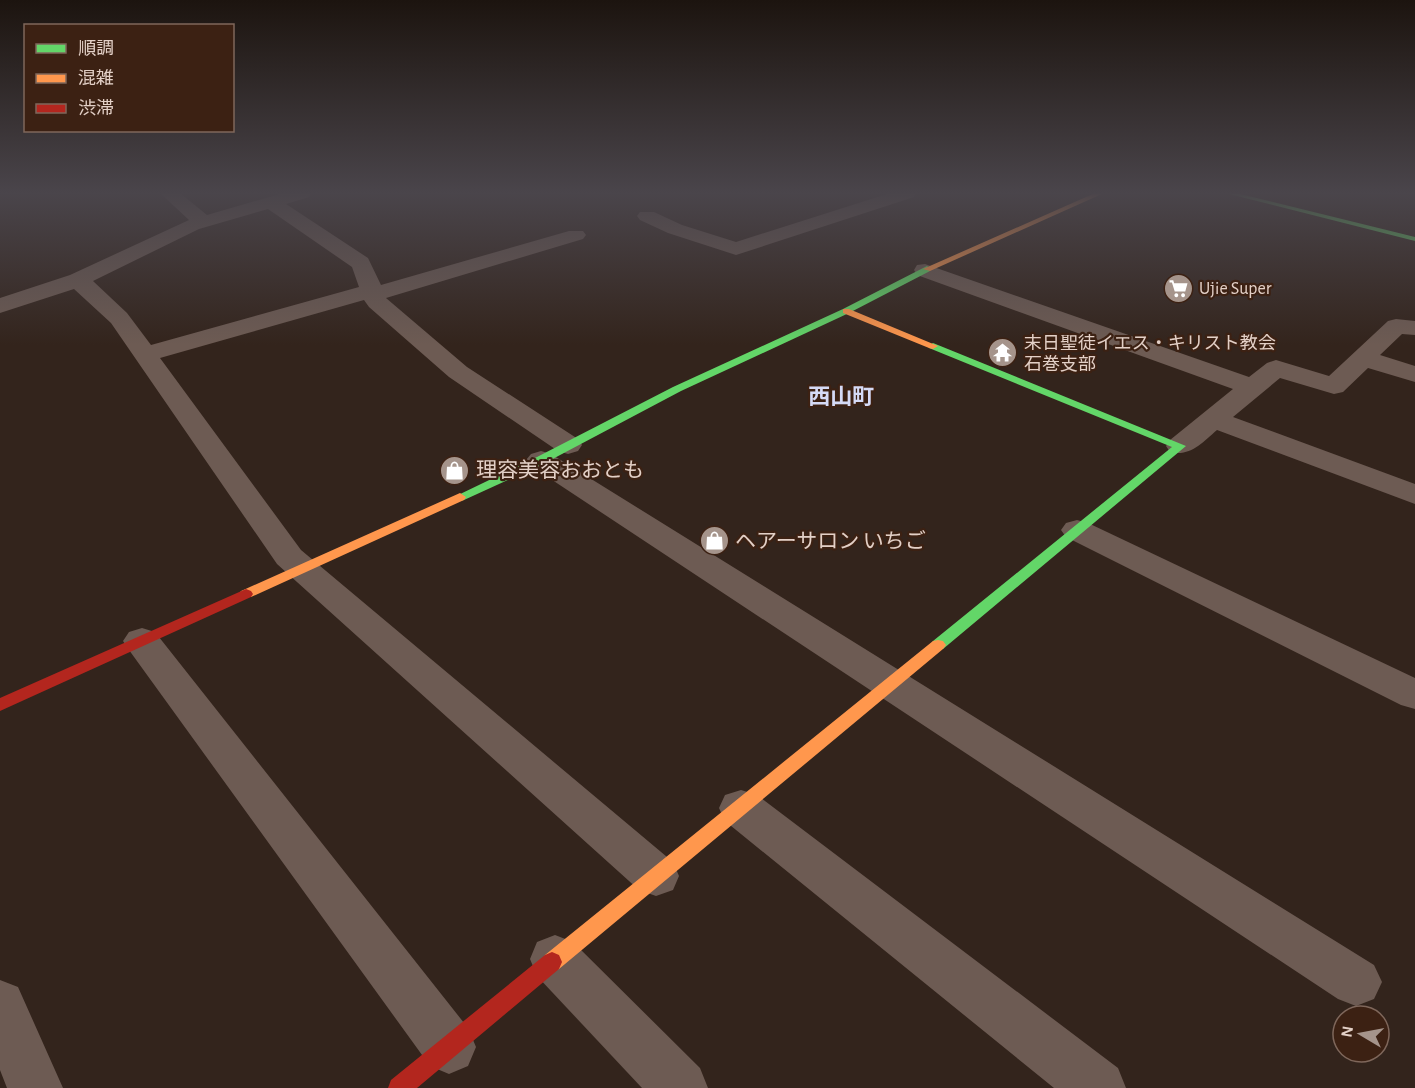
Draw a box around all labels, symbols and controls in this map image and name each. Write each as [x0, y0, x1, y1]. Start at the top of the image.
legend [24, 24, 234, 132]
text: 順調 [78, 40, 114, 58]
text: 混雑 [78, 68, 114, 88]
text: 渋滞 [78, 99, 114, 118]
supermarket icon: Ujie Super [1162, 272, 1194, 304]
place label: Ujie Super [1199, 280, 1272, 298]
place label: 末日聖徒イエス・キリスト教会 石巻支部 [1024, 333, 1276, 374]
temple icon: 末日聖徒イエス・キリスト教会 石巻支部 [987, 337, 1019, 369]
district label: 西山町 [808, 385, 874, 408]
shop icon: 理容美容おおとも [439, 454, 471, 486]
place label: 理容美容おおとも [476, 459, 644, 481]
shop icon: ヘアーサロン いちご [698, 525, 730, 557]
place label: ヘアーサロン いちご [735, 530, 926, 552]
north arrow [1331, 1004, 1391, 1064]
text: N [1338, 1025, 1356, 1038]

